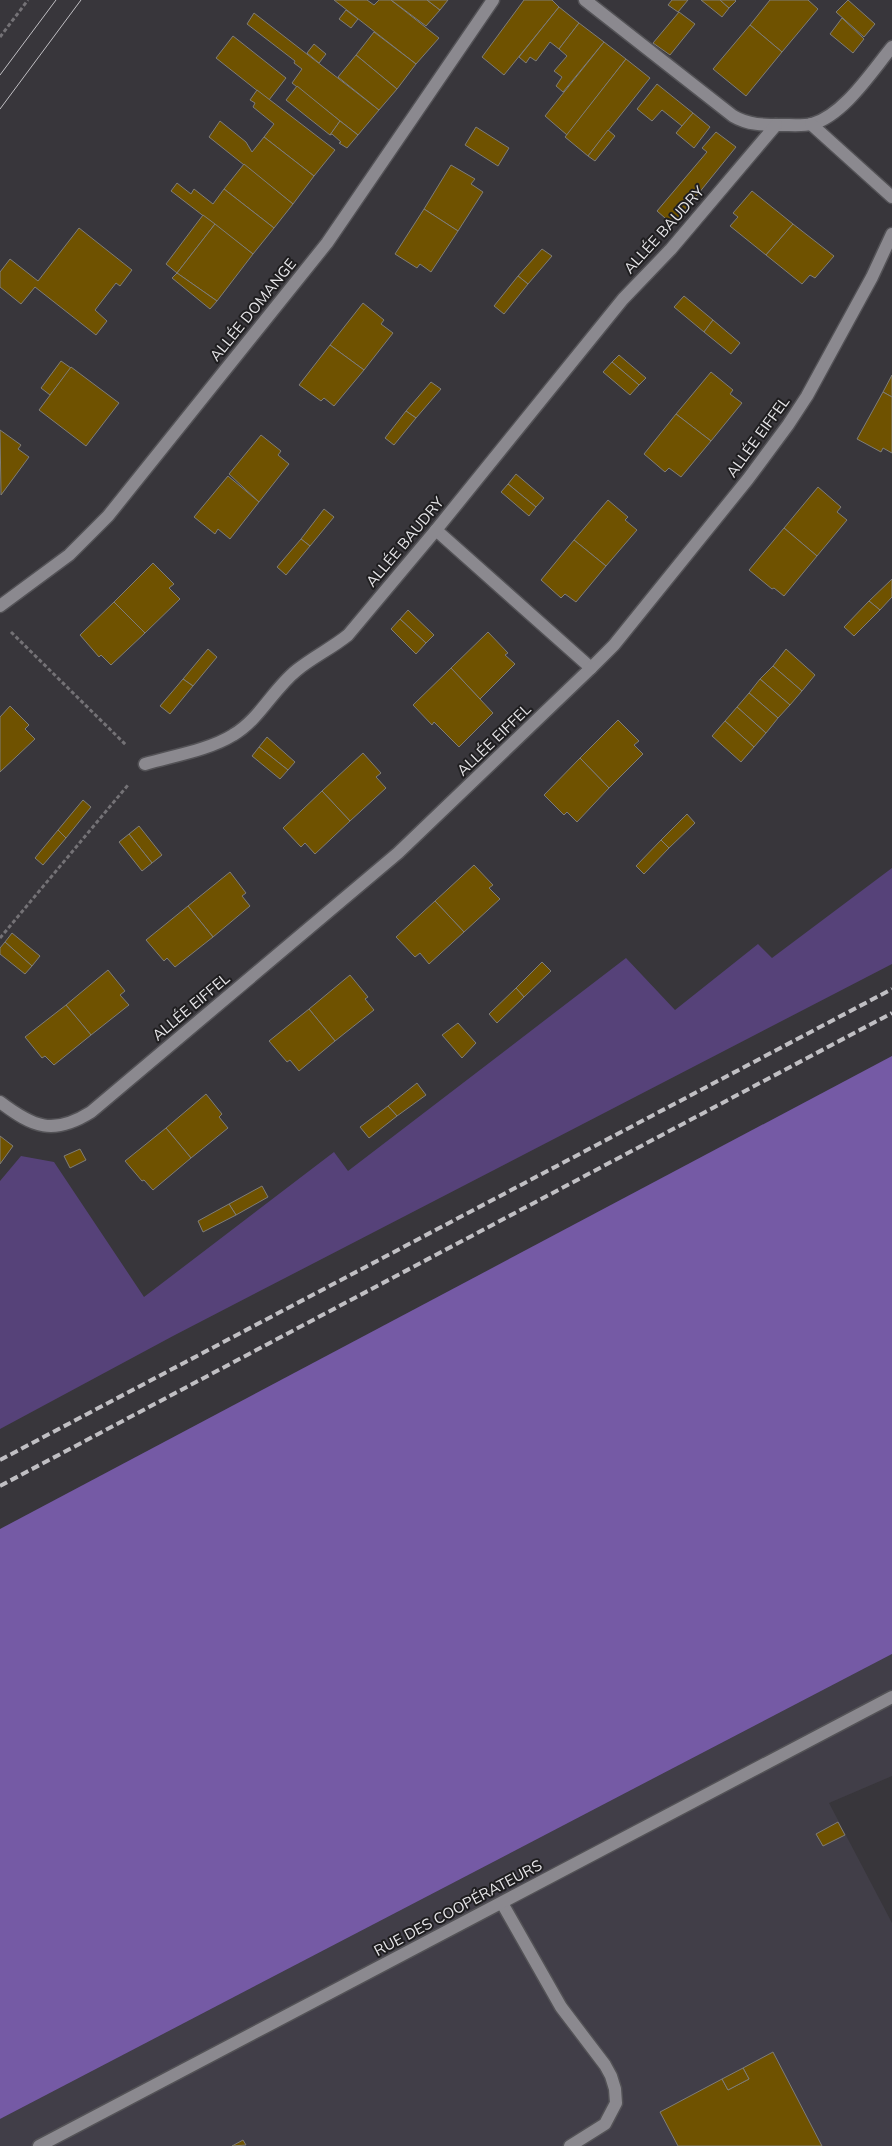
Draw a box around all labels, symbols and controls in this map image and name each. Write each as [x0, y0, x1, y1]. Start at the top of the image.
street label: ALLÉE BAUDRY [619, 181, 709, 277]
street label: ALLÉE DOMANGE [205, 254, 300, 365]
street label: ALLÉE EIFFEL [722, 392, 793, 481]
street label: ALLÉE BAUDRY [361, 492, 448, 590]
street label: ALLÉE EIFFEL [453, 700, 535, 780]
street label: ALLÉE EIFFEL [148, 969, 233, 1045]
street label: RUE DES COOPÉRATEURS [371, 1855, 545, 1960]

